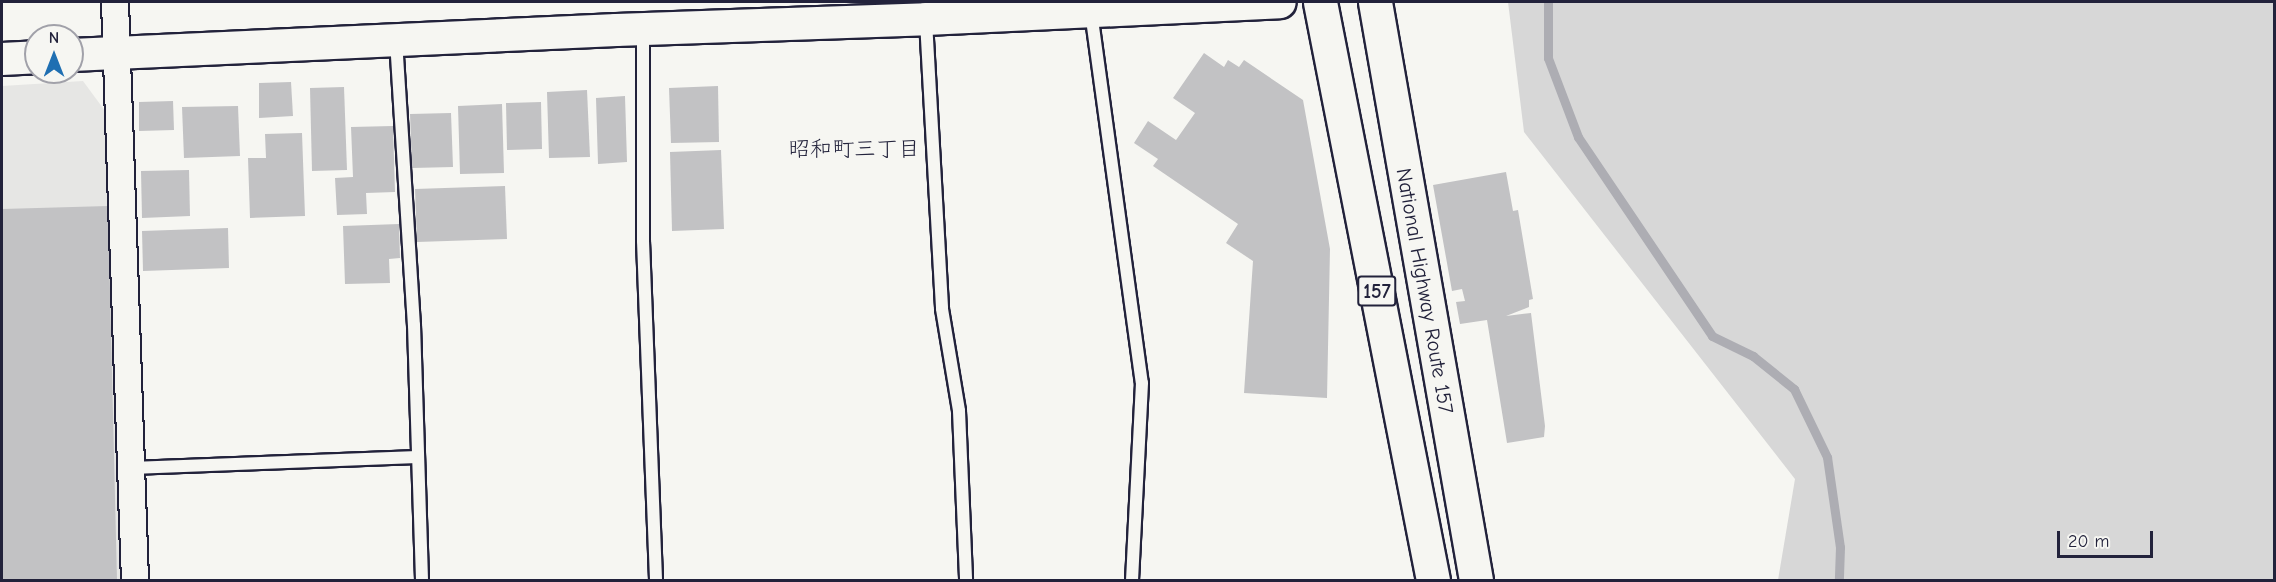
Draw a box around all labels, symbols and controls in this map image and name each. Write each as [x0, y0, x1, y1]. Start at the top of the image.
north arrow [24, 24, 84, 84]
text: N [49, 29, 59, 47]
district label: 昭和町三丁目 [788, 137, 920, 163]
street label: National Highway Route 157 [1391, 166, 1459, 416]
road number: 157 [1356, 274, 1398, 308]
scale bar [2060, 519, 2156, 557]
text: 20 m [2068, 531, 2109, 552]

